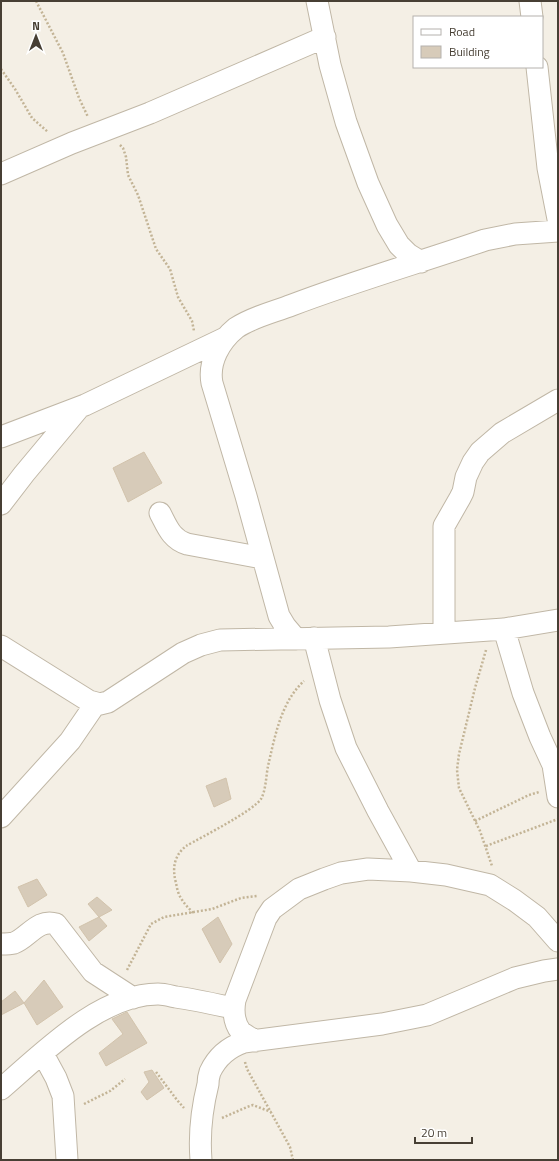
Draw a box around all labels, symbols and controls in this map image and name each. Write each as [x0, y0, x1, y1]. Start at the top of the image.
north arrow [16, 16, 56, 56]
legend [413, 16, 543, 68]
text: N [32, 18, 40, 34]
text: Road [449, 22, 475, 41]
text: Building [449, 42, 490, 61]
scale bar [415, 1119, 472, 1145]
text: 20 m [421, 1123, 447, 1142]

